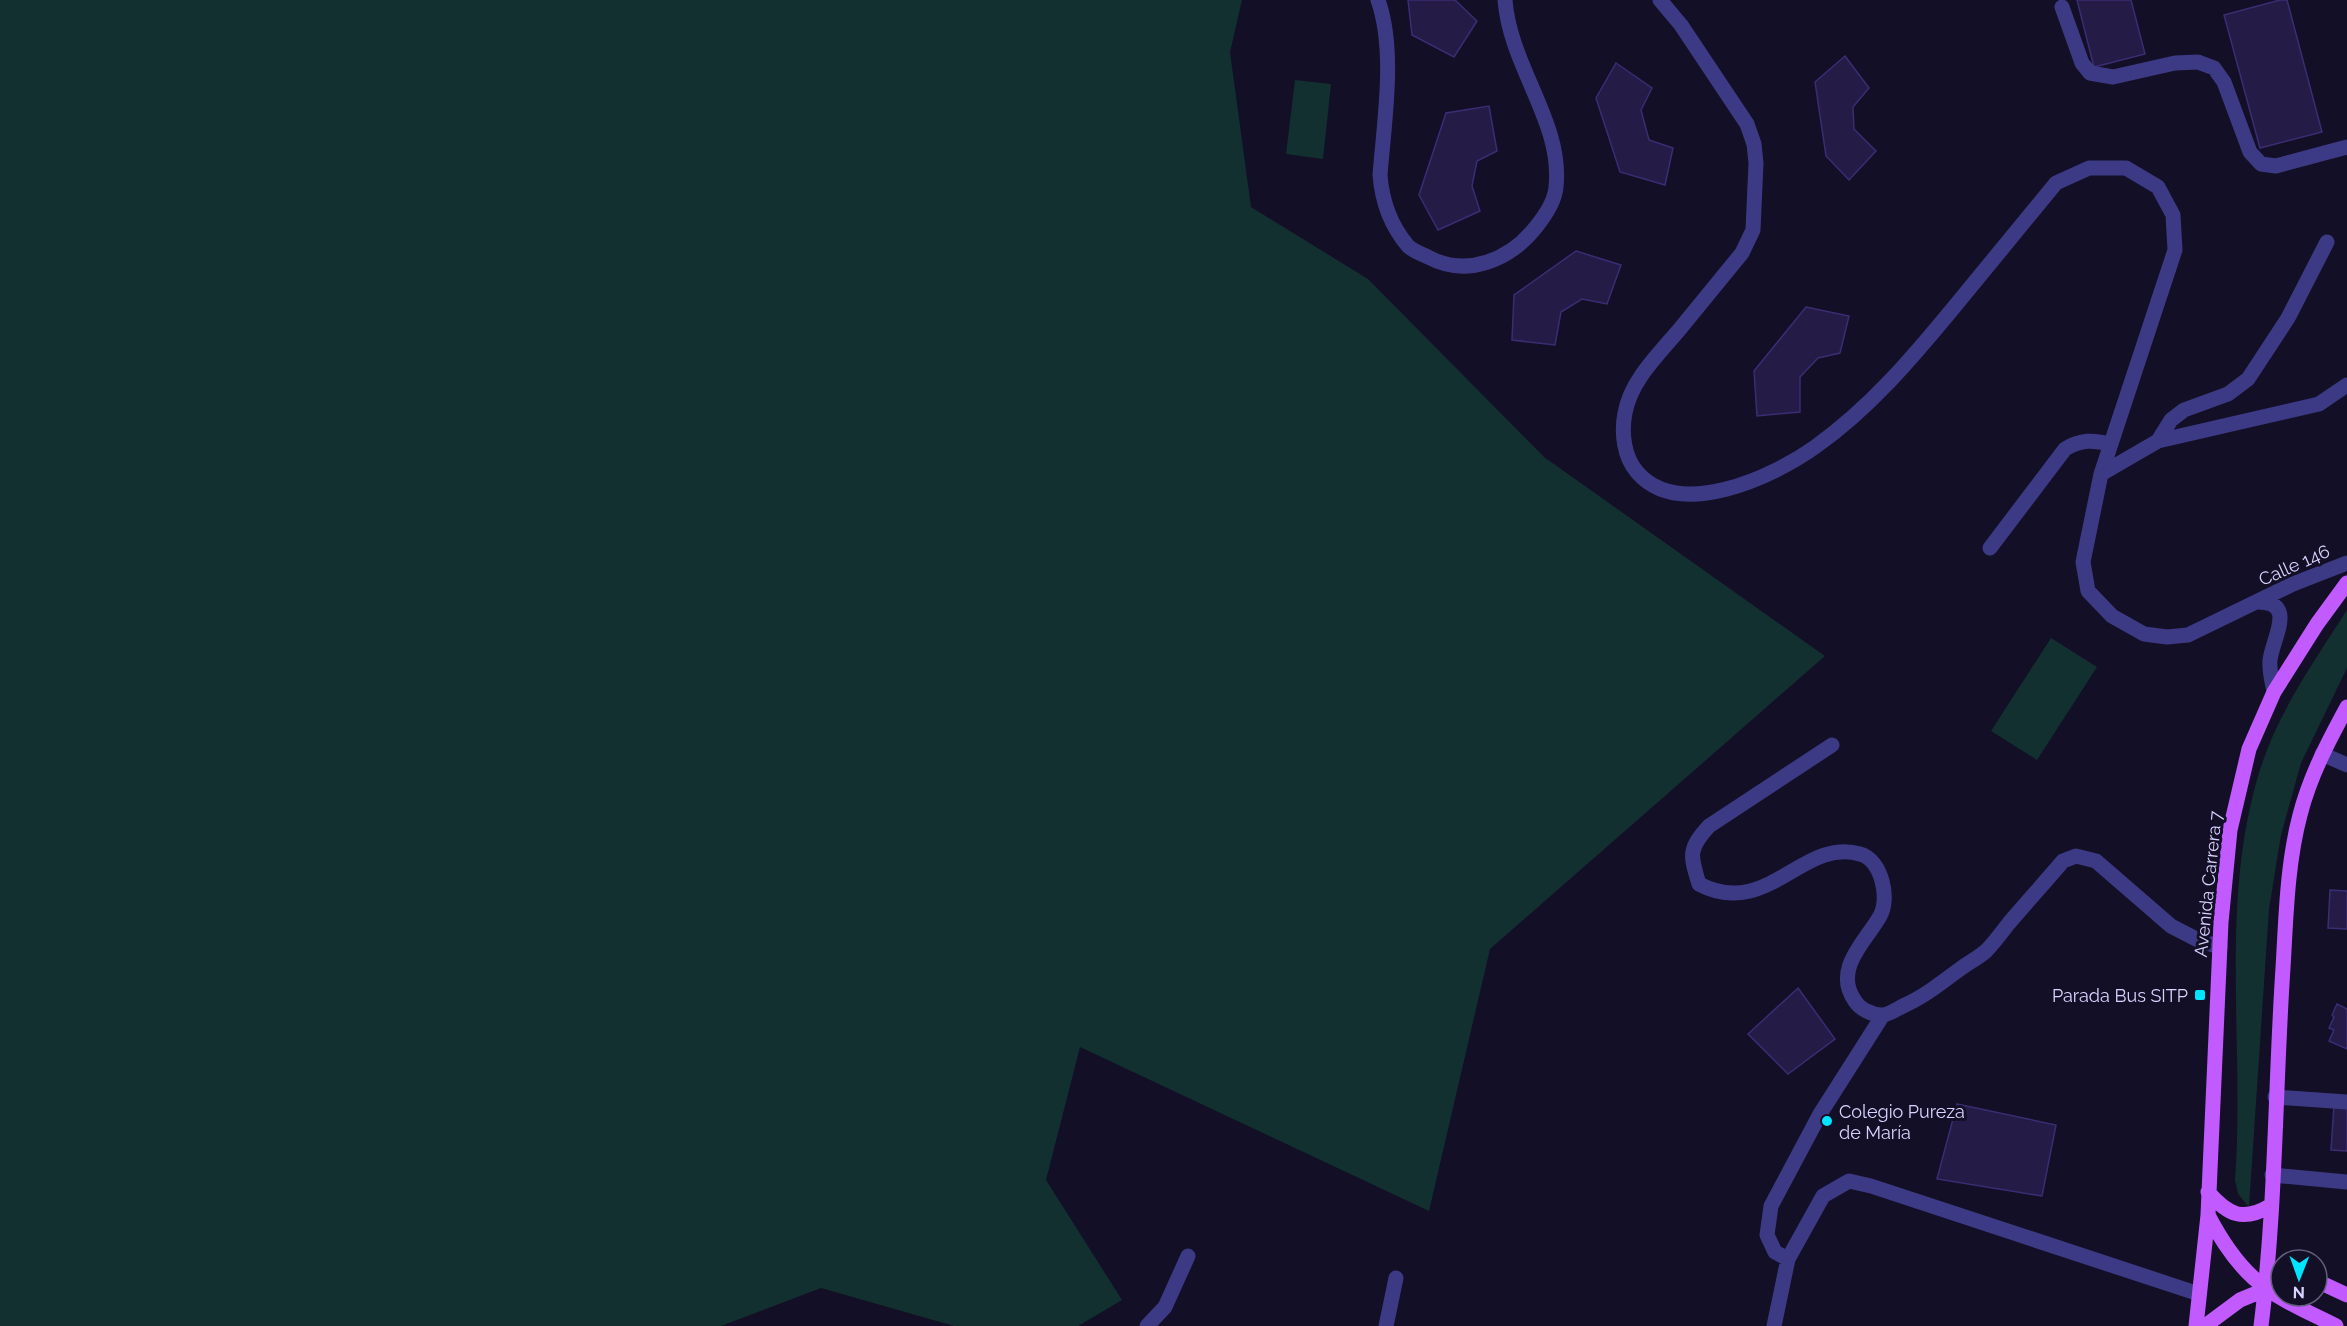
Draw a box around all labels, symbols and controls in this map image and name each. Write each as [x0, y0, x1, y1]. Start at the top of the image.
street label: Calle 146 [2255, 540, 2333, 590]
street label: Avenida Carrera 7 [2190, 810, 2226, 958]
place label: Parada Bus SITP [2052, 985, 2188, 1006]
marker: Parada Bus SITP [2193, 988, 2207, 1002]
place label: Colegio Pureza de María [1839, 1101, 1965, 1143]
marker: Colegio Pureza de María [1820, 1114, 1834, 1128]
north arrow [2269, 1248, 2329, 1308]
text: N [2292, 1283, 2305, 1302]

